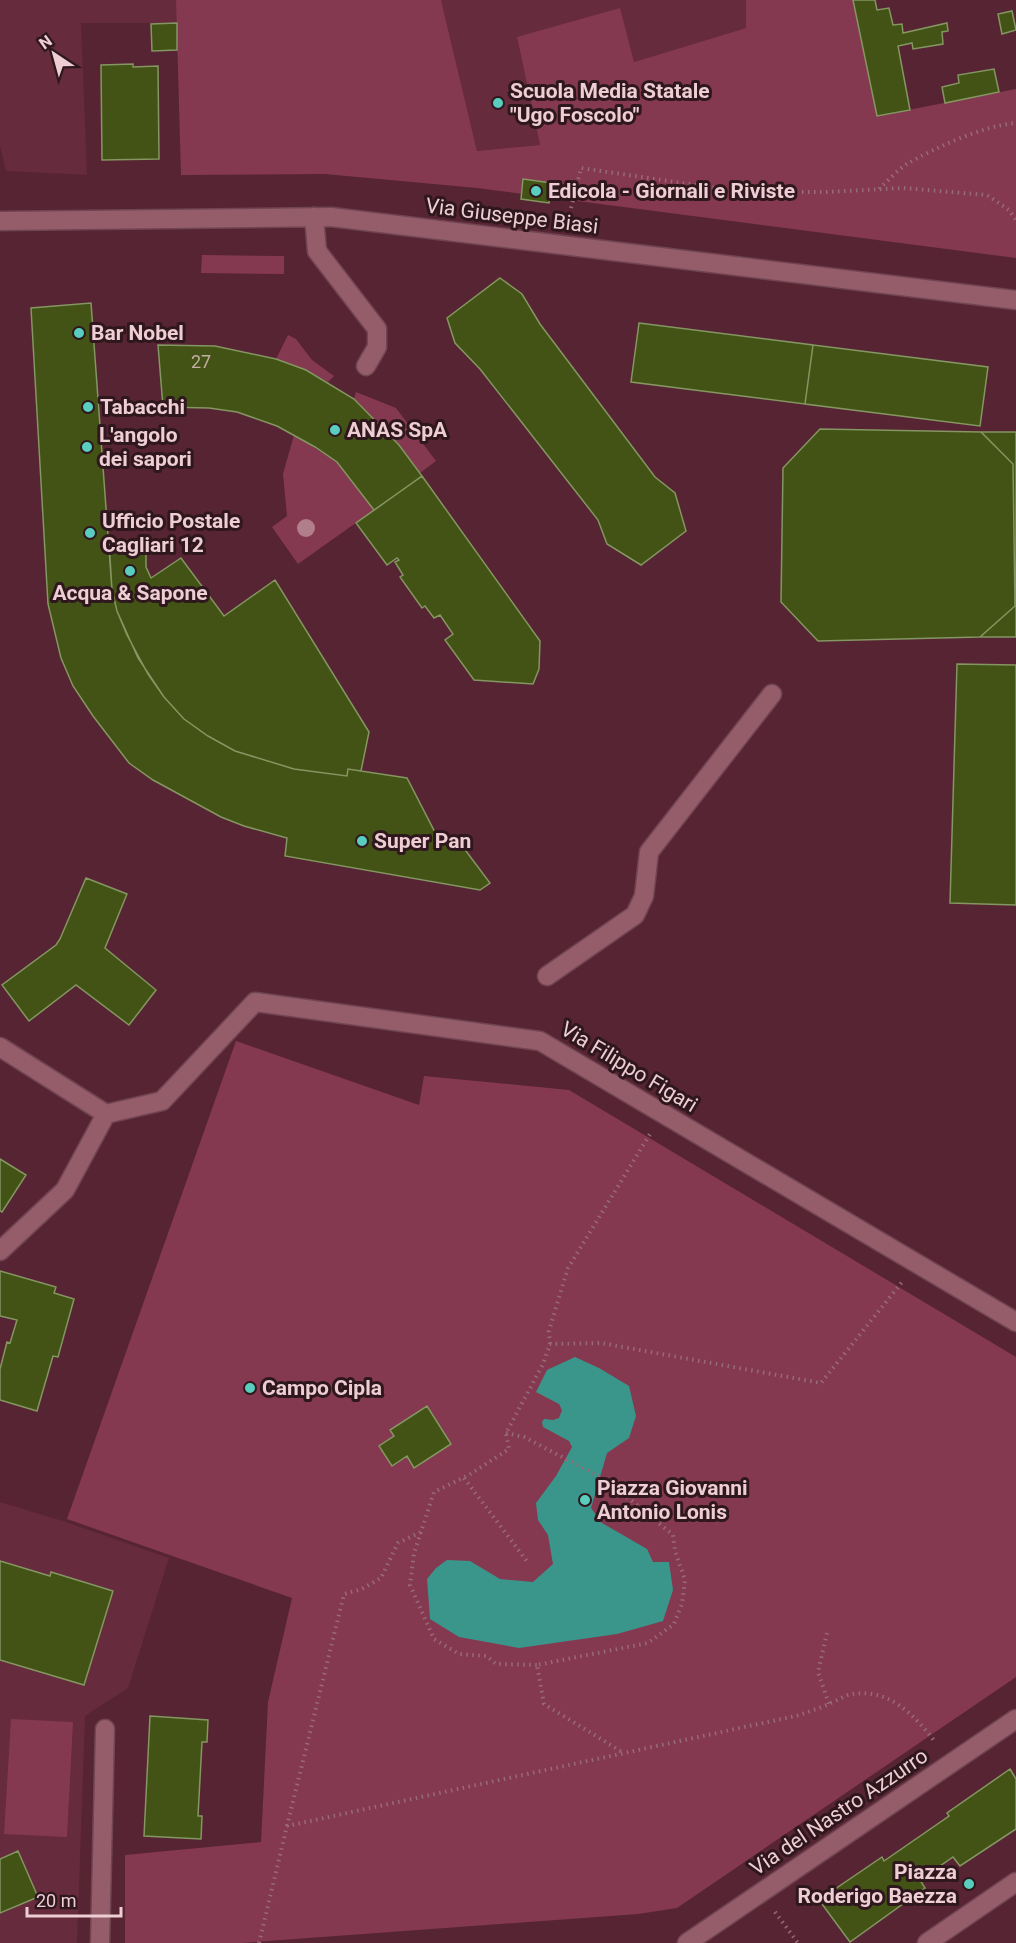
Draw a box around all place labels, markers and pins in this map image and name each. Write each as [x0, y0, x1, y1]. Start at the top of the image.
place label: Scuola Media Statale "Ugo Foscolo" [510, 79, 710, 127]
marker: Scuola Media Statale "Ugo Foscolo" [491, 96, 505, 110]
place label: Edicola - Giornali e Riviste [548, 179, 795, 203]
marker: Edicola - Giornali e Riviste [529, 184, 543, 198]
place label: Bar Nobel [91, 321, 184, 345]
marker: Bar Nobel [72, 326, 86, 340]
place label: Tabacchi [100, 395, 185, 419]
marker: Tabacchi [81, 400, 95, 414]
place label: ANAS SpA [347, 418, 448, 442]
place label: L'angolo dei sapori [99, 423, 192, 471]
marker: ANAS SpA [328, 423, 342, 437]
marker: L'angolo dei sapori [80, 440, 94, 454]
place label: Ufficio Postale Cagliari 12 [102, 509, 240, 557]
marker: Ufficio Postale Cagliari 12 [83, 526, 97, 540]
marker: Acqua & Sapone [123, 564, 137, 578]
place label: Acqua & Sapone [52, 581, 208, 605]
place label: Super Pan [374, 829, 471, 853]
marker: Super Pan [355, 834, 369, 848]
place label: Campo Cipla [262, 1376, 382, 1400]
marker: Campo Cipla [243, 1381, 257, 1395]
place label: Piazza Giovanni Antonio Lonis [597, 1476, 748, 1524]
marker: Piazza Giovanni Antonio Lonis [578, 1493, 592, 1507]
place label: Piazza Roderigo Baezza [798, 1860, 957, 1908]
marker: Piazza Roderigo Baezza [962, 1877, 976, 1891]

